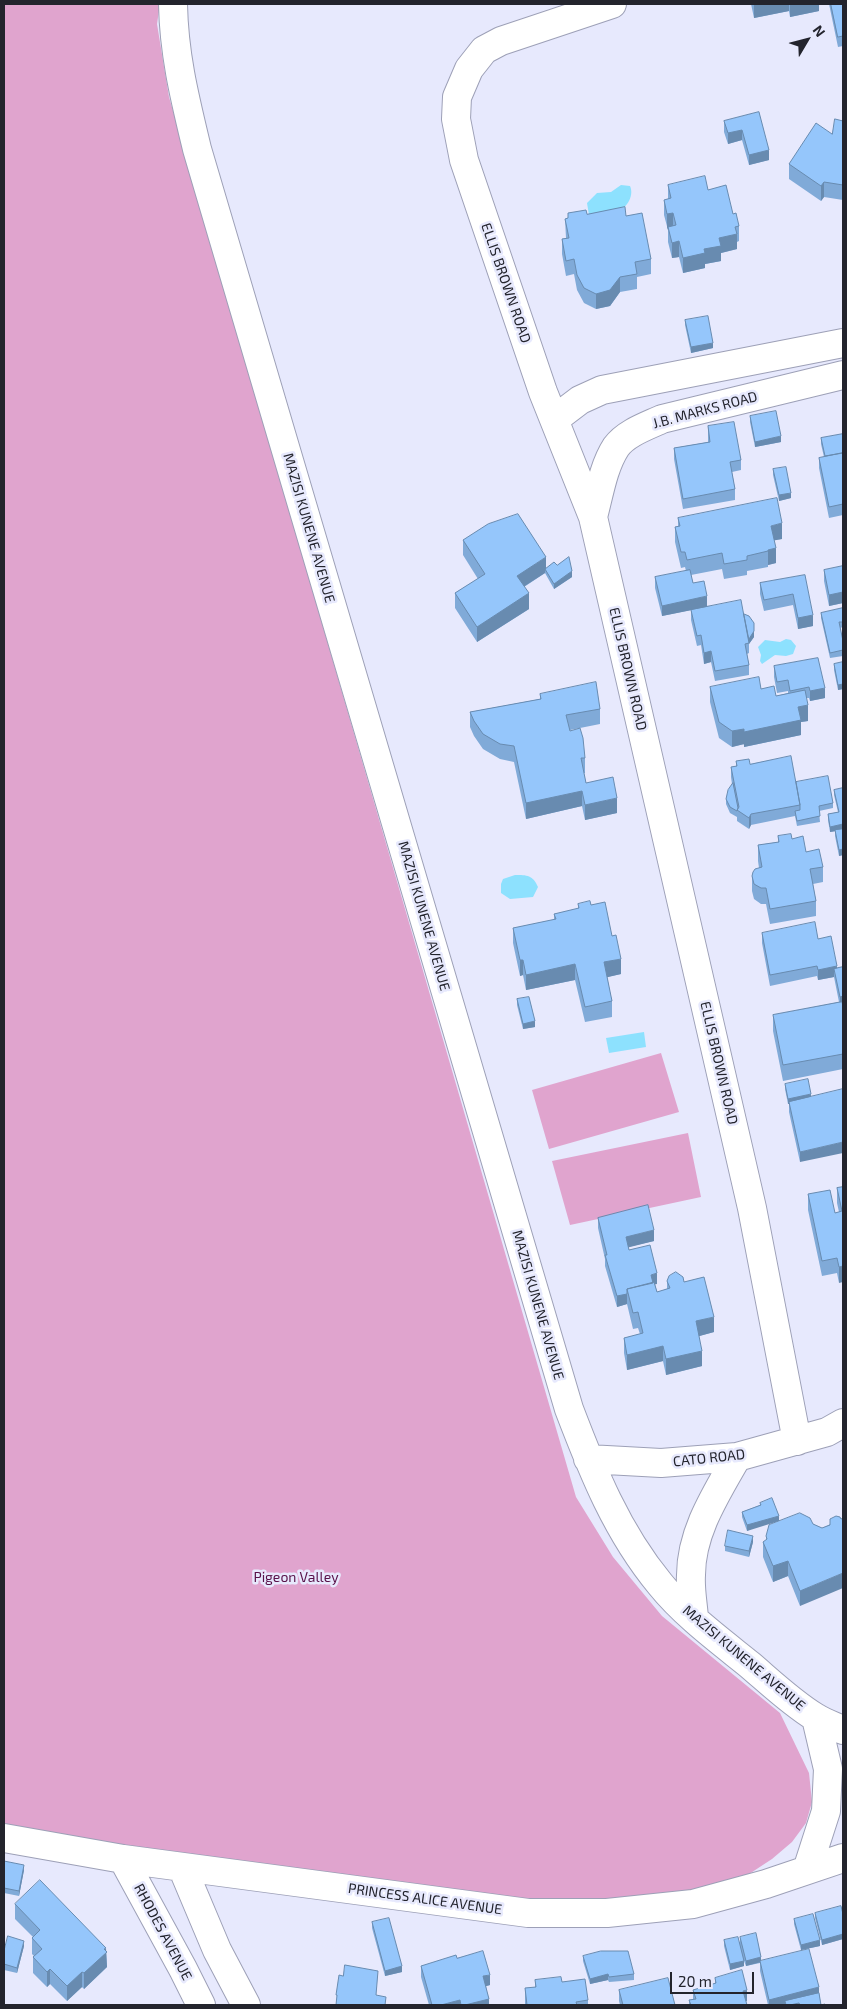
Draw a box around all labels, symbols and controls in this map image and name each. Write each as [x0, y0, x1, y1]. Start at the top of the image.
north arrow [782, 15, 832, 65]
text: N [810, 22, 829, 40]
street label: ELLIS BROWN ROAD [478, 221, 534, 345]
street label: J.B. MARKS ROAD [651, 388, 759, 432]
street label: MAZISI KUNENE AVENUE [280, 451, 338, 605]
street label: ELLIS BROWN ROAD [606, 606, 650, 732]
street label: MAZISI KUNENE AVENUE [395, 839, 453, 993]
street label: ELLIS BROWN ROAD [697, 1000, 741, 1126]
street label: MAZISI KUNENE AVENUE [509, 1228, 567, 1382]
street label: CATO ROAD [672, 1446, 746, 1470]
park label: Pigeon Valley [253, 1569, 339, 1585]
street label: MAZISI KUNENE AVENUE [679, 1602, 809, 1714]
street label: PRINCESS ALICE AVENUE [347, 1880, 503, 1918]
street label: RHODES AVENUE [130, 1881, 196, 1983]
scale bar [672, 1962, 756, 1994]
text: 20 m [678, 1972, 712, 1990]

